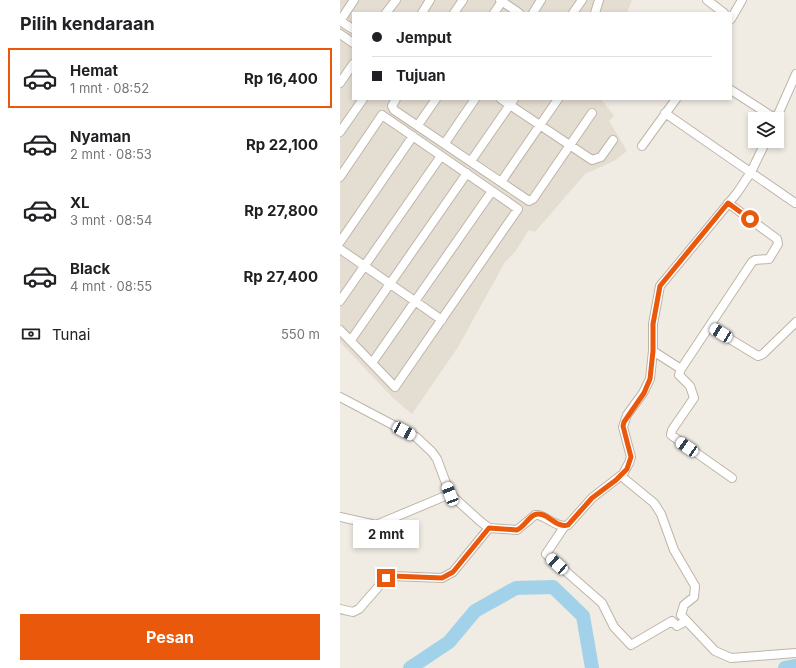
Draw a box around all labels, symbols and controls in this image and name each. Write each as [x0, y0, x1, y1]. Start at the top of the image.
text: Pilih kendaraan [20, 13, 155, 34]
text: Jemput [396, 28, 452, 47]
icon: car [22, 60, 58, 96]
text: Hemat [70, 61, 118, 80]
text: Tujuan [396, 66, 446, 85]
text: Rp 16,400 [244, 69, 318, 88]
text: 1 mnt · 08:52 [70, 80, 149, 96]
map controls [748, 112, 784, 148]
button: layers [748, 112, 784, 148]
icon: car [22, 126, 58, 162]
text: Nyaman [70, 127, 131, 146]
text: Rp 22,100 [246, 135, 318, 154]
text: 2 mnt · 08:53 [70, 146, 152, 162]
icon: car [22, 192, 58, 228]
text: XL [70, 193, 90, 212]
text: Rp 27,800 [244, 201, 318, 220]
route start [741, 210, 759, 228]
text: 3 mnt · 08:54 [70, 212, 152, 228]
icon: car [22, 258, 58, 294]
text: Black [70, 259, 110, 278]
text: Rp 27,400 [243, 267, 318, 286]
text: 4 mnt · 08:55 [70, 278, 152, 294]
car [708, 322, 734, 344]
icon: cash [20, 323, 42, 345]
text: Tunai [52, 325, 90, 344]
text: 550 m [281, 326, 320, 342]
car [391, 420, 417, 442]
car [674, 435, 700, 459]
car [440, 481, 460, 507]
callout: 2 mnt [353, 520, 419, 548]
text: 2 mnt [368, 526, 404, 542]
car [544, 552, 570, 576]
route end [377, 569, 395, 587]
button: Pesan [20, 614, 320, 660]

